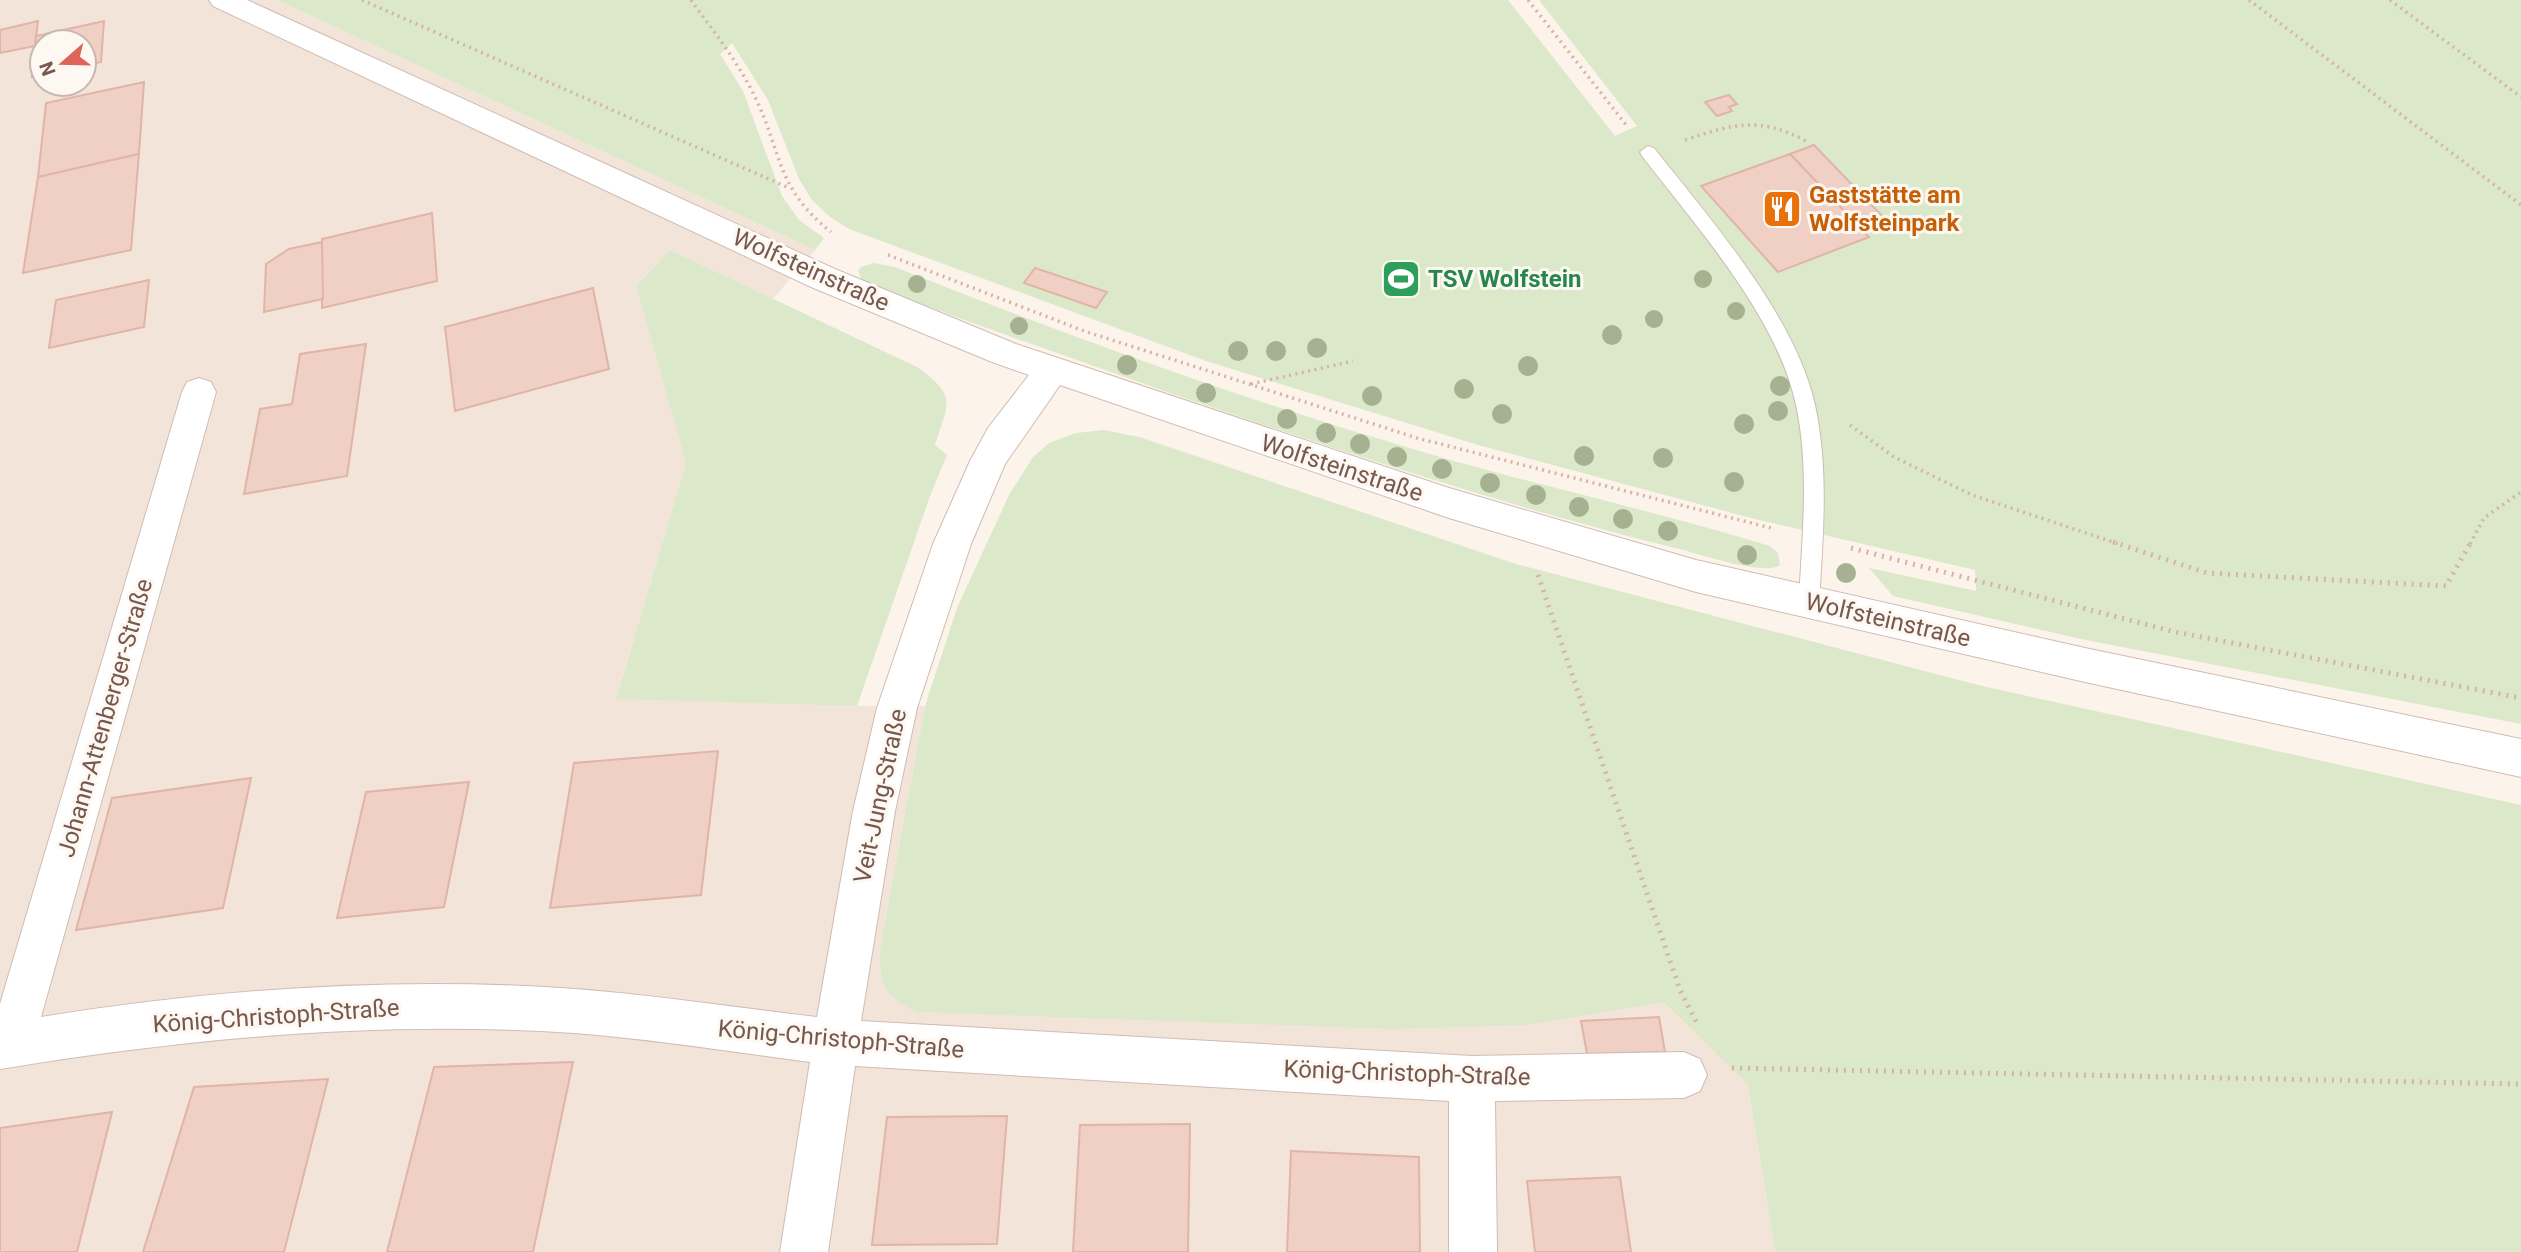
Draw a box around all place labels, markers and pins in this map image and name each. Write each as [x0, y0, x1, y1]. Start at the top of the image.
place label: Gaststätte am Wolfsteinpark [1809, 181, 1961, 237]
restaurant icon: Gaststätte am Wolfsteinpark [1761, 188, 1803, 230]
sports icon: TSV Wolfstein [1380, 258, 1422, 300]
place label: TSV Wolfstein [1428, 265, 1581, 293]

